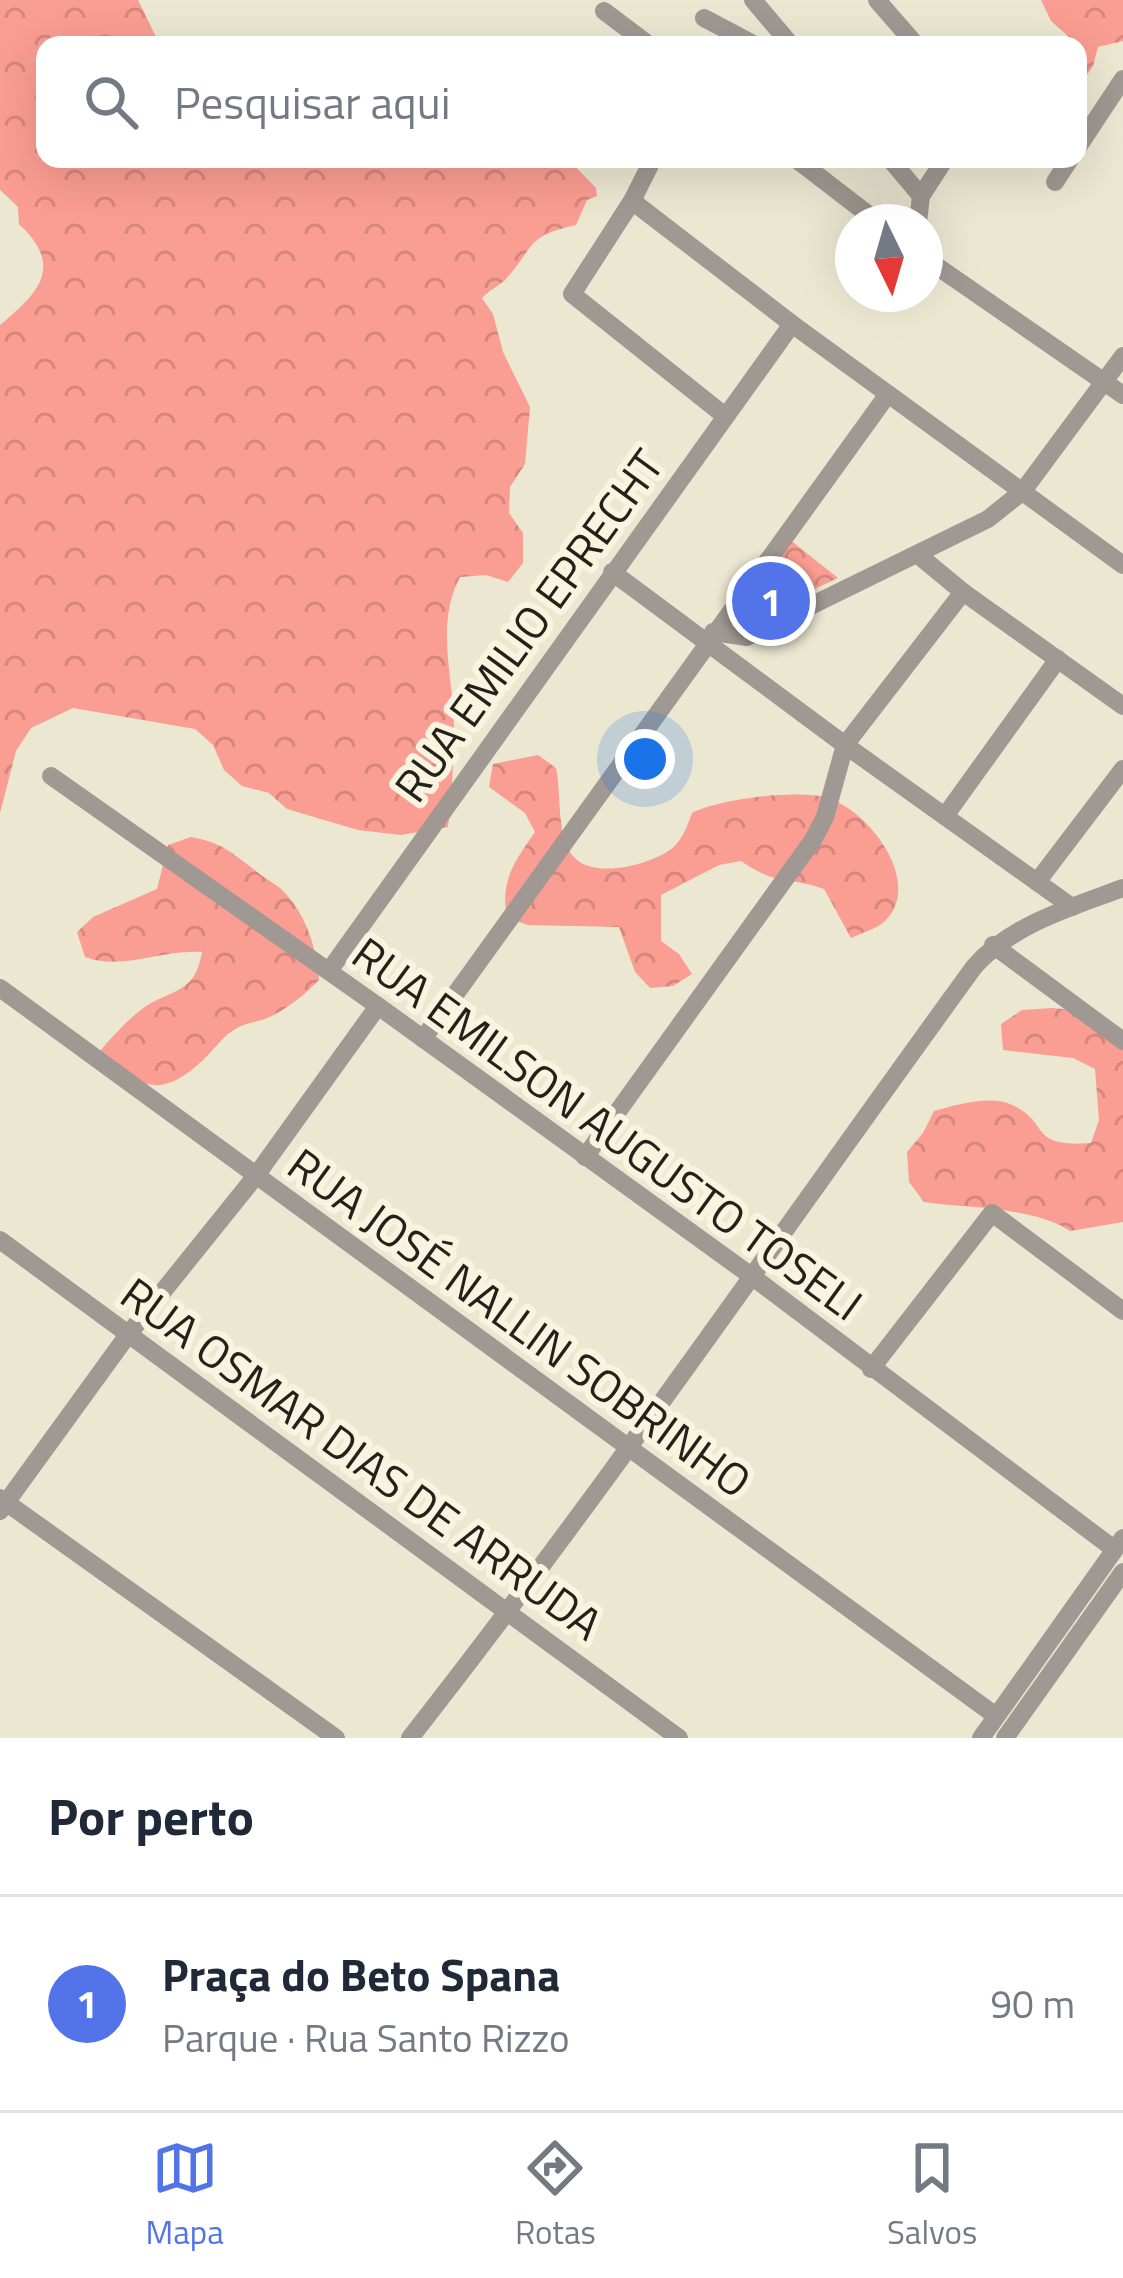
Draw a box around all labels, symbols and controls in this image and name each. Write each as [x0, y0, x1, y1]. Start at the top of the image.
search box [36, 36, 1087, 168]
text: Pesquisar aqui [174, 68, 450, 136]
icon: search [78, 69, 144, 135]
north arrow [835, 204, 943, 312]
street label: RUA EMILIO EPRECHT [377, 434, 680, 815]
pin: 1 [732, 556, 810, 646]
your location [615, 729, 675, 789]
street label: RUA EMILSON AUGUSTO TOSELI [339, 919, 877, 1337]
street label: RUA JOSÉ NALLIN SOBRINHO [274, 1131, 766, 1513]
street label: RUA OSMAR DIAS DE ARRUDA [107, 1260, 617, 1656]
text: Por perto [48, 1777, 254, 1855]
text: Praça do Beto Spana [162, 1940, 560, 2008]
text: 1 [76, 1974, 98, 2033]
text: 90 m [990, 1974, 1075, 2033]
text: Parque · Rua Santo Rizzo [162, 2008, 570, 2067]
tab: Mapa [146, 2135, 224, 2257]
tab: Rotas [515, 2135, 596, 2257]
tab: Salvos [887, 2135, 977, 2257]

